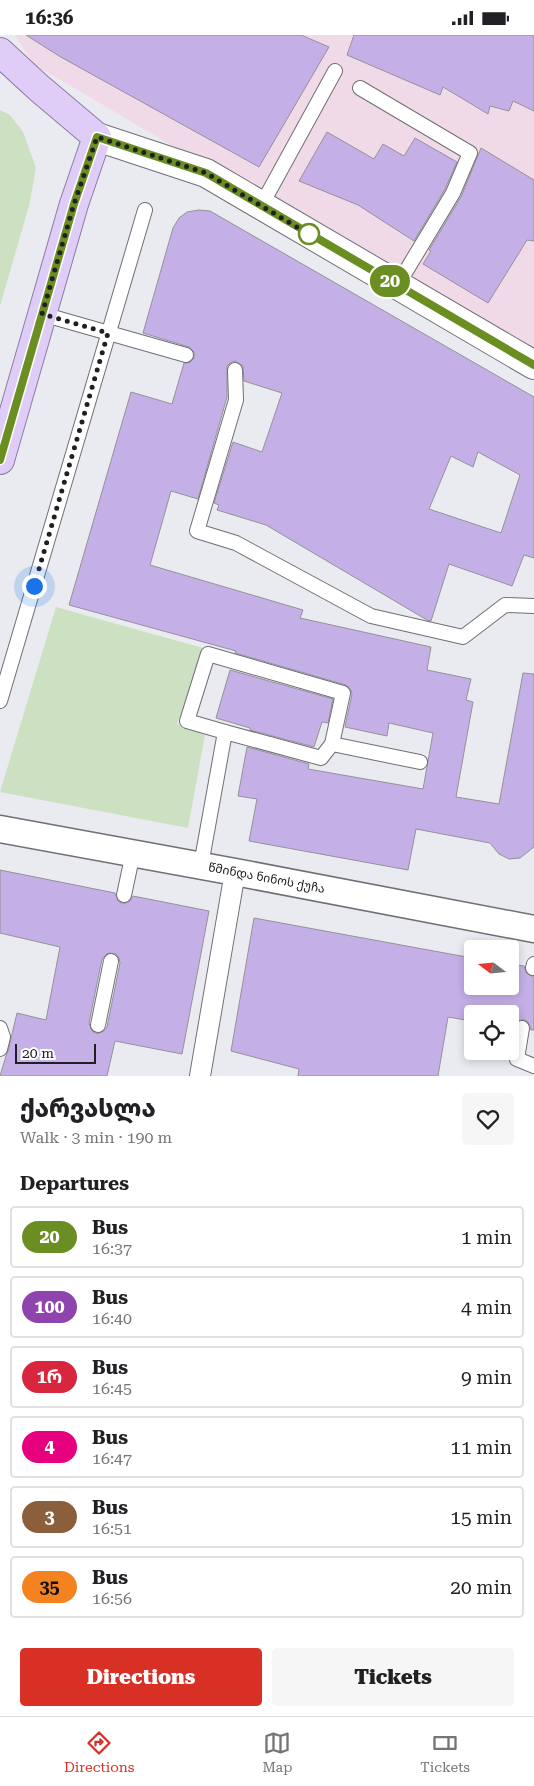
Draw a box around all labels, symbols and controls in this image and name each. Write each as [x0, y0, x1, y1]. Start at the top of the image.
text: 16:36 [25, 6, 74, 29]
unlabelled marker [298, 223, 320, 245]
line badge: 20 [368, 265, 412, 297]
text: 20 [380, 270, 400, 291]
your location [22, 574, 47, 599]
street label: წმინდა ნინოს ქუჩა [207, 860, 326, 896]
north arrow [464, 940, 519, 995]
map controls [464, 940, 519, 1060]
button: locate [464, 1005, 519, 1060]
scale bar [15, 1041, 96, 1064]
text: 20 m [22, 1045, 54, 1061]
button: heart [462, 1093, 514, 1145]
text: ქარვასლა [20, 1095, 156, 1123]
text: Walk · 3 min · 190 m [20, 1128, 172, 1147]
text: Departures [20, 1172, 129, 1195]
text: Bus [92, 1216, 128, 1239]
text: 20 [39, 1226, 60, 1247]
text: 1 min [461, 1226, 512, 1249]
text: 16:37 [92, 1239, 132, 1258]
text: Bus [92, 1286, 128, 1309]
text: 100 [34, 1296, 65, 1317]
text: 4 min [461, 1296, 512, 1319]
text: 16:40 [92, 1309, 132, 1328]
text: Bus [92, 1356, 128, 1379]
text: 1რ [37, 1366, 62, 1387]
text: 9 min [461, 1366, 512, 1389]
text: 16:45 [92, 1379, 132, 1398]
text: Bus [92, 1426, 128, 1449]
text: 4 [44, 1436, 55, 1457]
text: 11 min [450, 1436, 512, 1459]
text: 16:47 [92, 1449, 132, 1468]
text: Bus [92, 1496, 128, 1519]
text: 3 [44, 1506, 55, 1527]
text: 15 min [450, 1506, 512, 1529]
text: 16:51 [92, 1519, 132, 1538]
text: Bus [92, 1566, 128, 1589]
text: 35 [39, 1576, 60, 1597]
text: 20 min [450, 1576, 512, 1599]
text: 16:56 [92, 1589, 132, 1608]
button: Directions [20, 1648, 262, 1706]
button: Tickets [272, 1648, 514, 1706]
tab: Directions [64, 1729, 134, 1775]
tab: Map [262, 1729, 292, 1775]
tab: Tickets [420, 1729, 470, 1775]

